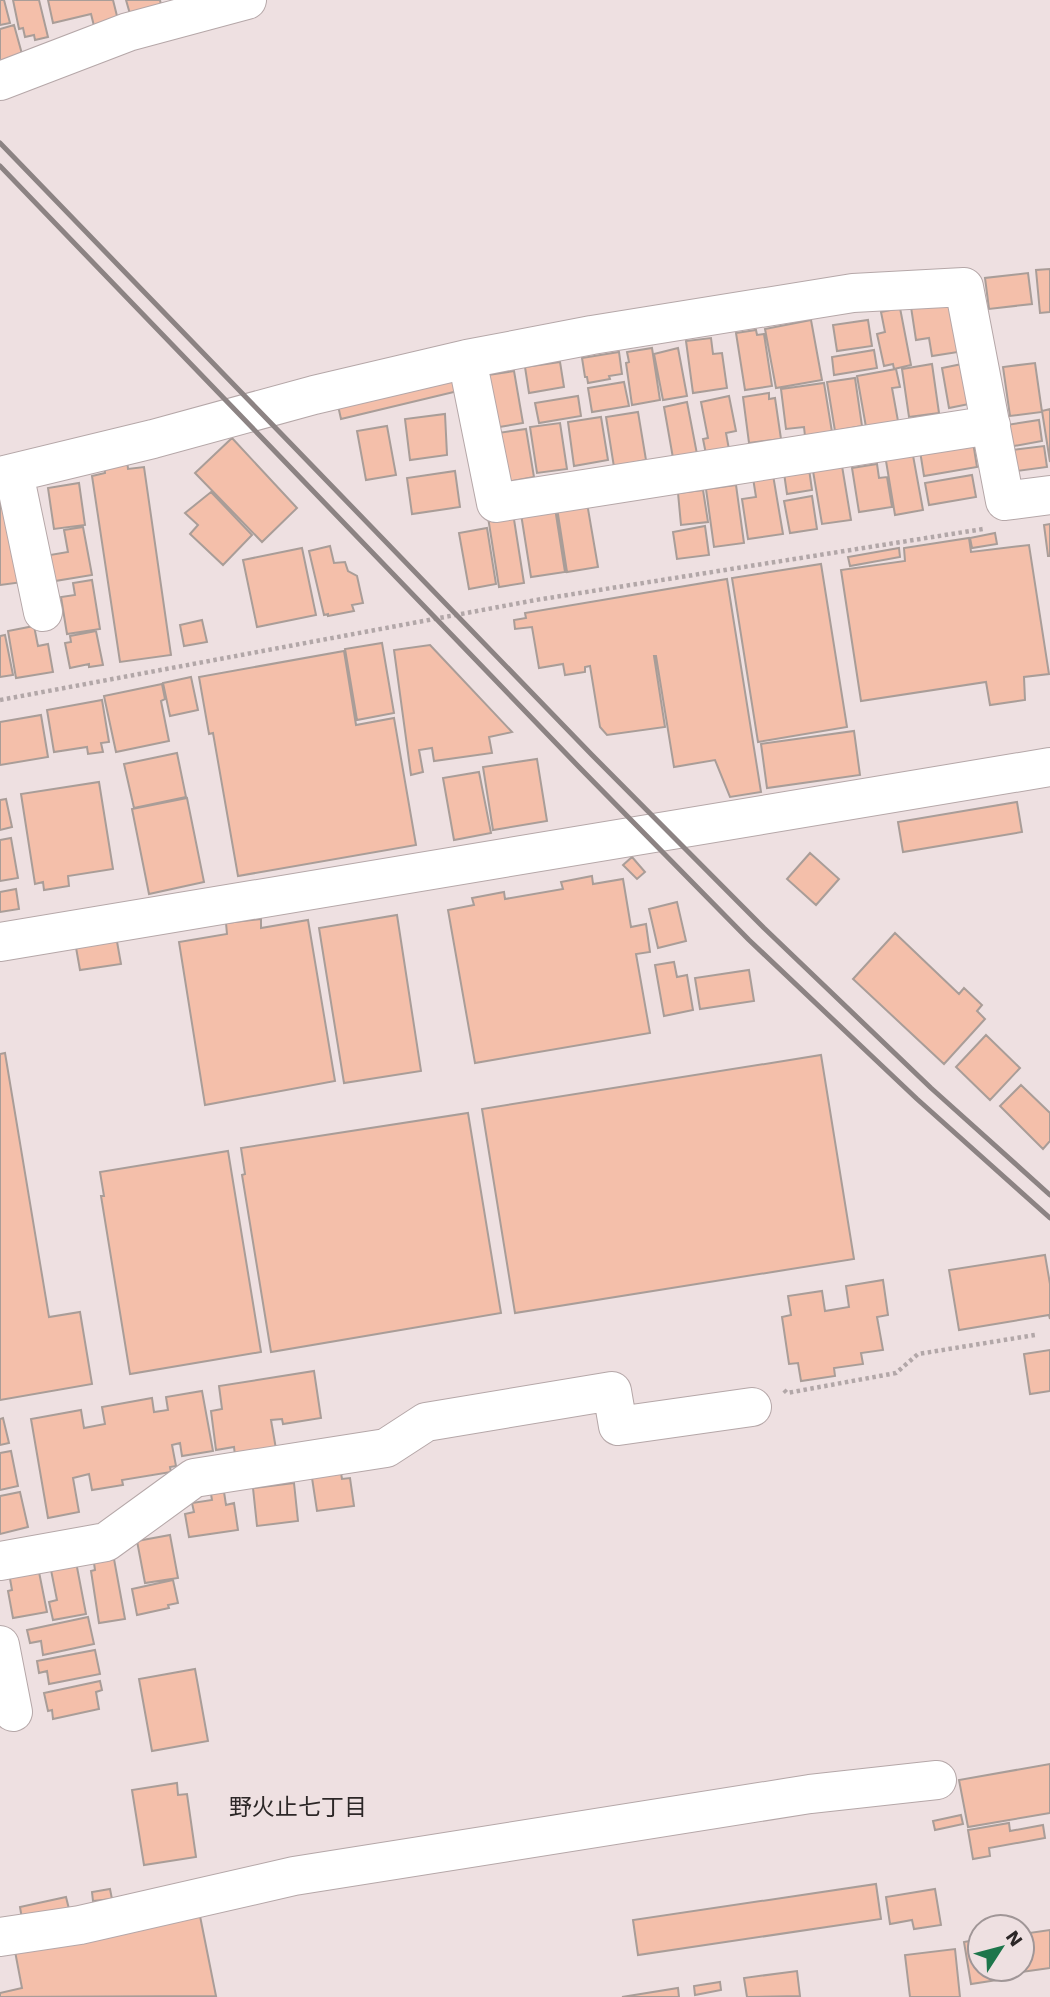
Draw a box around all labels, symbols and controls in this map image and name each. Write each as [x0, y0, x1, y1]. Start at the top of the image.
district label: 野火止七丁目 [229, 1794, 367, 1821]
north arrow [966, 1913, 1036, 1983]
text: N [1001, 1926, 1028, 1951]

